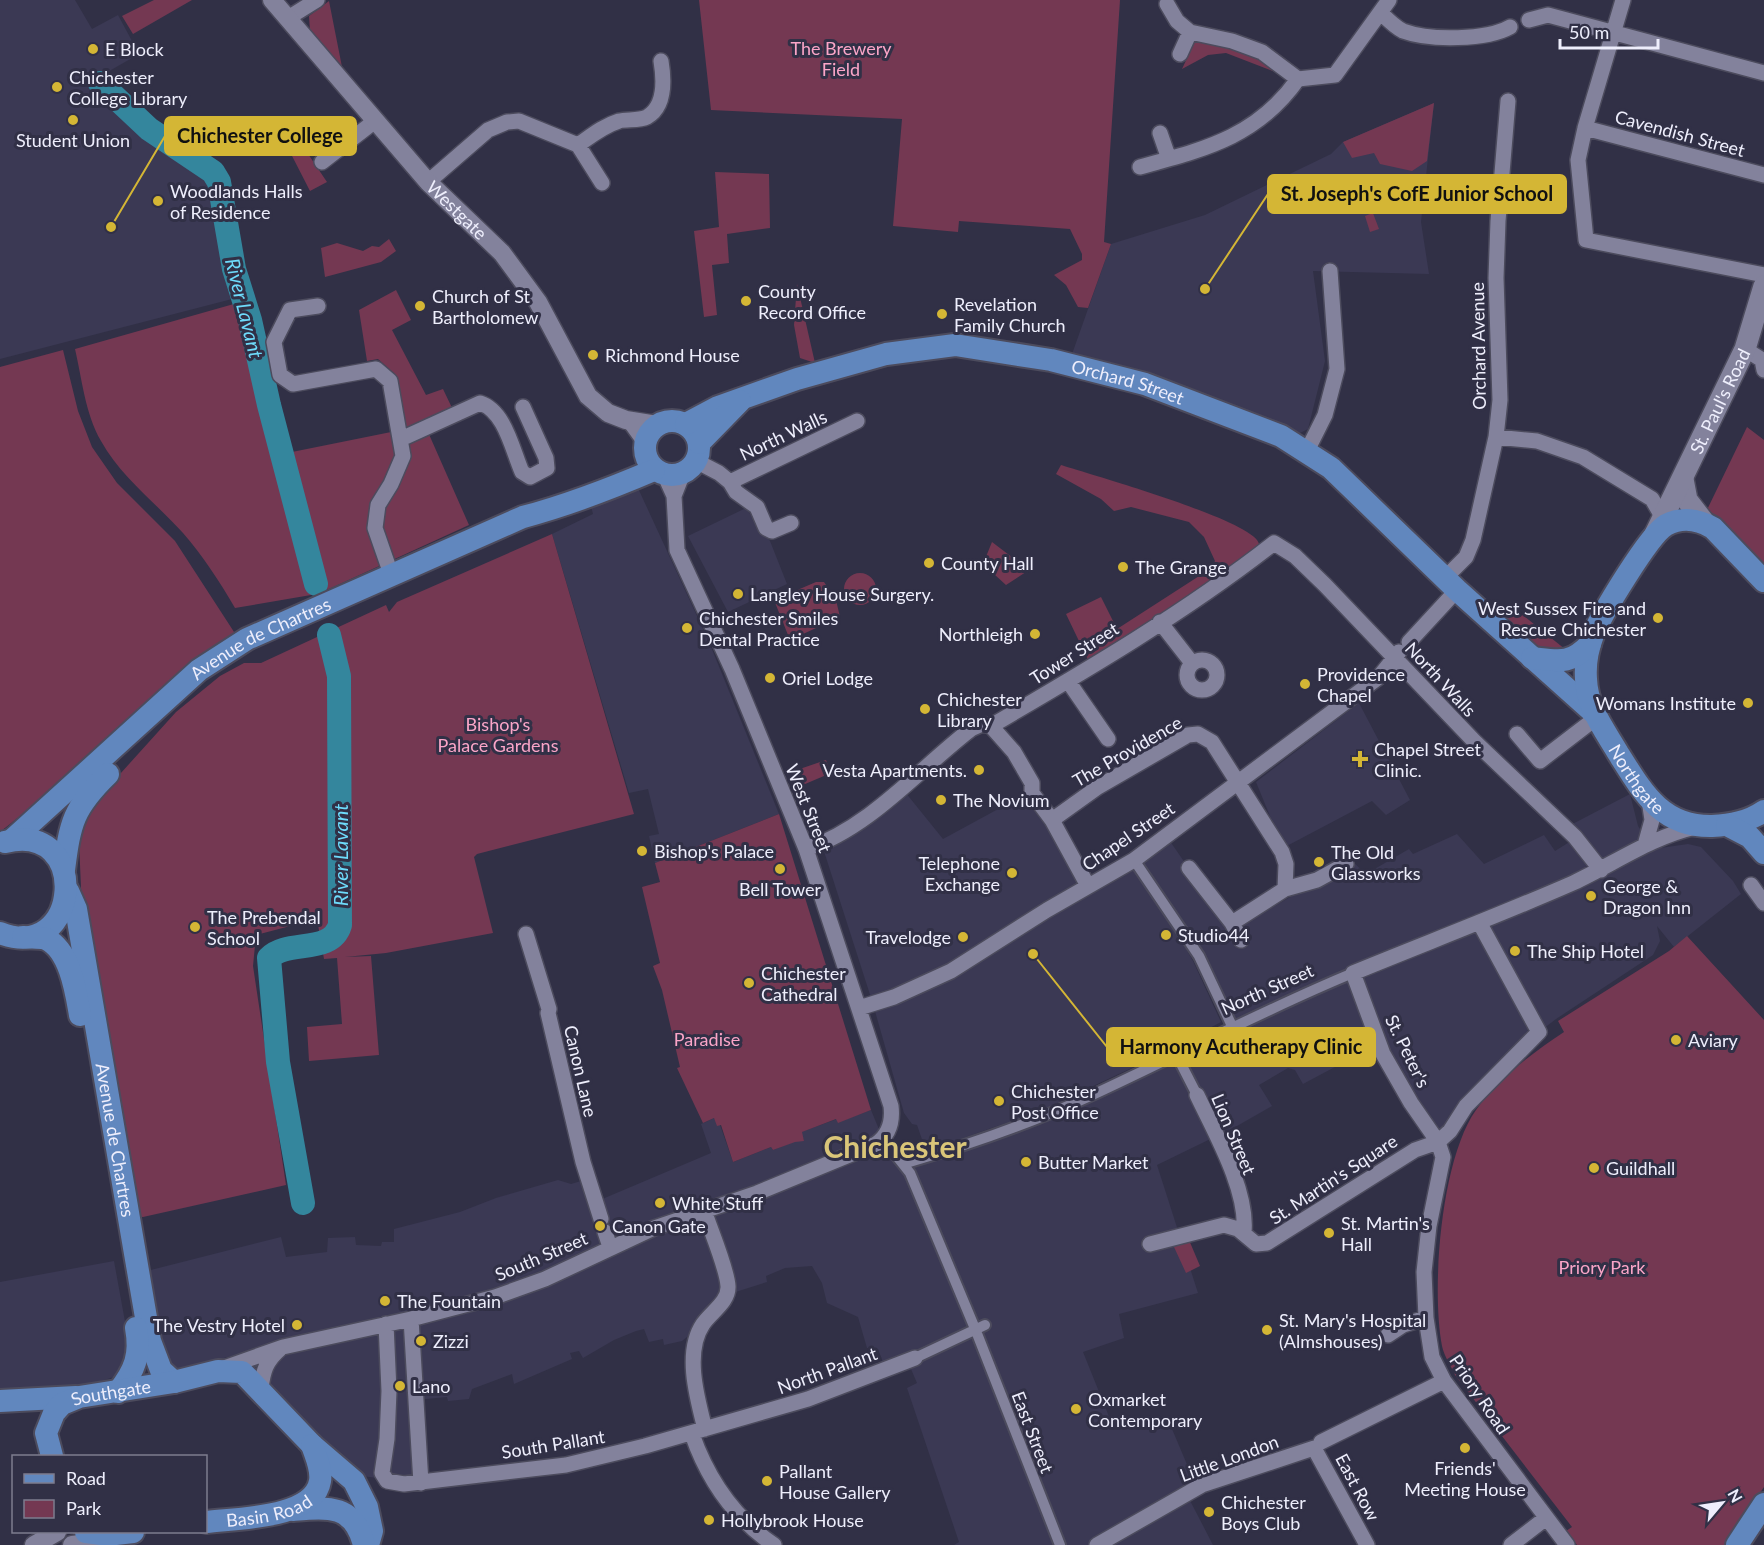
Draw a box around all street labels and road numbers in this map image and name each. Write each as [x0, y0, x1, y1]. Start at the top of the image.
street label: Cavendish Street [1613, 105, 1748, 161]
street label: Westgate [422, 176, 492, 244]
street label: Orchard Avenue [1466, 282, 1490, 410]
street label: St. Paul's Road [1685, 345, 1755, 457]
street label: Orchard Street [1069, 355, 1188, 409]
street label: North Walls [736, 405, 830, 465]
street label: Avenue de Chartres [185, 592, 334, 684]
street label: Tower Street [1026, 617, 1123, 689]
street label: North Walls [1401, 637, 1481, 721]
street label: The Providence [1068, 711, 1186, 791]
street label: Northgate [1604, 740, 1669, 819]
street label: West Street [781, 761, 837, 856]
street label: Chapel Street [1078, 797, 1179, 875]
street label: North Street [1217, 959, 1317, 1019]
street label: St. Peter's [1381, 1011, 1435, 1091]
street label: Canon Lane [560, 1023, 602, 1119]
street label: Avenue de Chartres [92, 1061, 140, 1219]
street label: Lion Street [1207, 1090, 1261, 1178]
street label: St. Martin's Square [1265, 1129, 1401, 1229]
street label: South Street [491, 1226, 591, 1285]
street label: North Pallant [774, 1342, 880, 1398]
street label: Priory Road [1445, 1350, 1515, 1438]
street label: Southgate [67, 1375, 152, 1410]
street label: East Street [1007, 1388, 1059, 1476]
street label: South Pallant [500, 1425, 607, 1463]
street label: Little London [1177, 1430, 1281, 1486]
street label: East Row [1331, 1450, 1385, 1524]
street label: Basin Road [225, 1490, 316, 1531]

